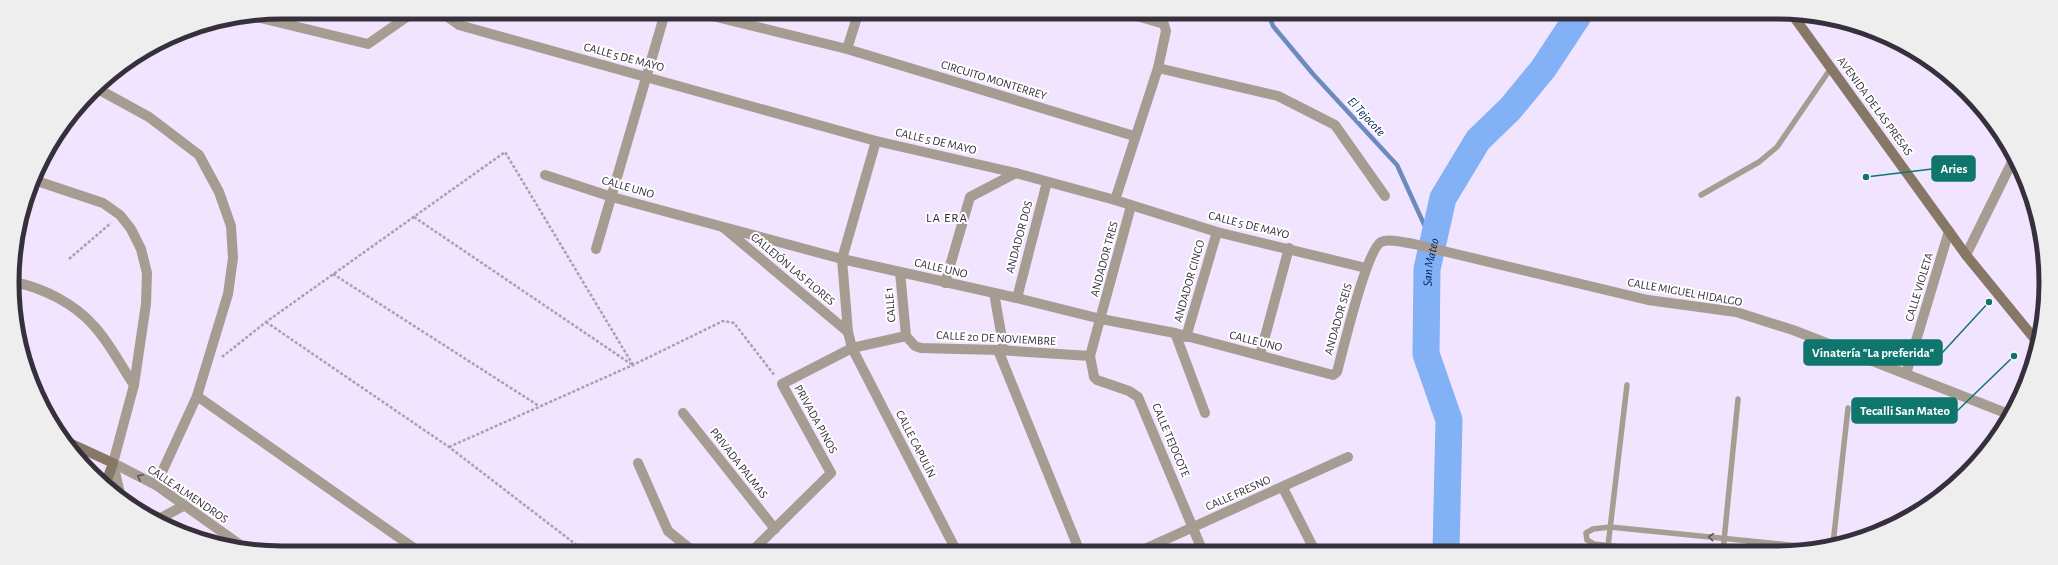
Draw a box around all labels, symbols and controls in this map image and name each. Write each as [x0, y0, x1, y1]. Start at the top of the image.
street label: CALLE 5 DE MAYO [582, 40, 666, 74]
street label: AVENIDA DE LAS PRESAS [1835, 54, 1915, 158]
street label: CIRCUITO MONTERREY [940, 58, 1049, 102]
water label: El Tejocote [1345, 95, 1387, 139]
street label: CALLE 5 DE MAYO [894, 126, 978, 156]
callout: Aries [1932, 156, 1975, 181]
text: Aries [1941, 163, 1967, 176]
street label: CALLE UNO [600, 174, 656, 200]
street label: ANDADOR DOS [1004, 199, 1035, 275]
street label: CALLE 5 DE MAYO [1207, 209, 1291, 241]
district label: LA ERA [926, 212, 968, 225]
street label: ANDADOR TRES [1088, 220, 1120, 298]
street label: CALLEJÓN LAS FLORES [749, 230, 838, 308]
water label: San Mateo [1422, 237, 1442, 287]
street label: ANDADOR CINCO [1172, 238, 1207, 323]
street label: CALLE VIOLETA [1903, 251, 1935, 323]
street label: CALLE UNO [913, 256, 969, 280]
street label: CALLE MIGUEL HIDALGO [1627, 276, 1744, 308]
street label: ANDADOR SEIS [1322, 281, 1354, 356]
street label: CALLE 1 [882, 287, 898, 323]
street label: CALLE 20 DE NOVIEMBRE [936, 329, 1056, 347]
street label: CALLE UNO [1228, 329, 1284, 353]
callout: Vinatería "La preferida" [1804, 340, 1942, 365]
text: Vinatería "La preferida" [1812, 347, 1934, 360]
street label: PRIVADA PINOS [792, 383, 840, 456]
callout: Tecalli San Mateo [1852, 398, 1957, 423]
street label: CALLE TEJOCOTE [1150, 401, 1192, 479]
text: Tecalli San Mateo [1860, 405, 1950, 418]
street label: CALLE CAPULÍN [894, 408, 939, 480]
street label: PRIVADA PALMAS [708, 426, 770, 501]
street label: CALLE ALMENDROS [146, 463, 231, 525]
street label: CALLE FRESNO [1204, 473, 1273, 513]
one-way arrow [137, 474, 144, 482]
one-way arrow [1708, 532, 1714, 541]

